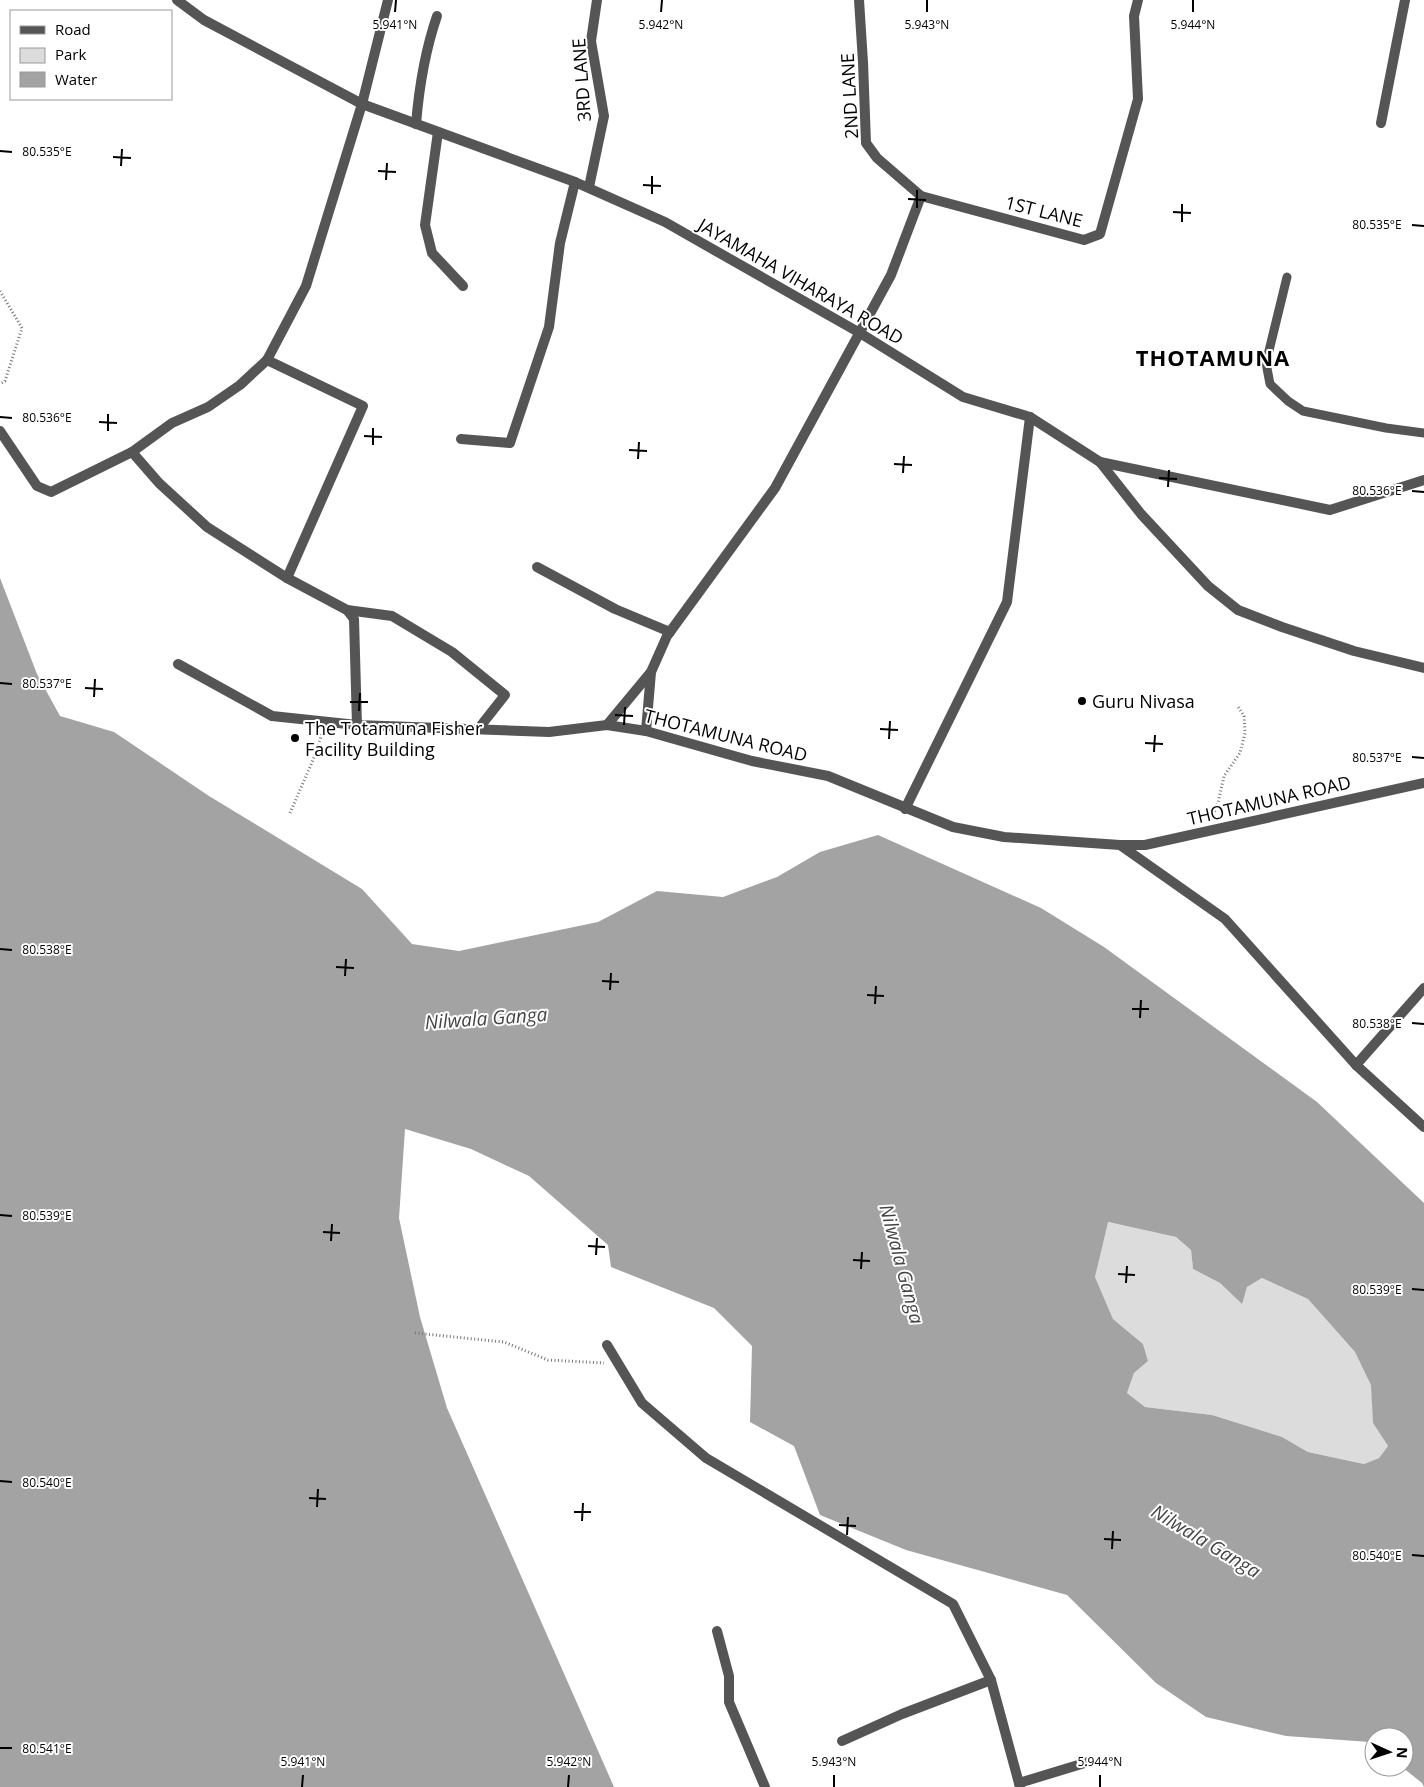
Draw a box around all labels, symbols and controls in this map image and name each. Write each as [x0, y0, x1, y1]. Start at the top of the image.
legend [10, 10, 172, 100]
text: 5.941°N [373, 16, 417, 33]
text: 5.942°N [639, 16, 683, 33]
text: 5.943°N [905, 16, 949, 33]
text: 5.944°N [1171, 16, 1215, 33]
text: Road [55, 19, 91, 39]
street label: 3RD LANE [566, 38, 596, 122]
text: Park [55, 44, 86, 64]
street label: 2ND LANE [835, 52, 863, 140]
text: Water [55, 69, 97, 89]
text: 80.535°E [22, 143, 72, 160]
street label: 1ST LANE [1003, 190, 1085, 232]
street label: JAYAMAHA VIHARAYA ROAD [692, 211, 908, 350]
text: 80.535°E [1352, 216, 1402, 233]
district label: THOTAMUNA [1136, 342, 1290, 372]
text: 80.536°E [22, 409, 72, 426]
text: 80.536°E [1352, 482, 1402, 499]
text: 80.537°E [22, 675, 72, 692]
place label: Guru Nivasa [1092, 689, 1195, 713]
marker: Guru Nivasa [1076, 695, 1088, 707]
street label: THOTAMUNA ROAD [642, 703, 810, 767]
place label: The Totamuna Fisher Facility Building [305, 716, 483, 761]
marker: The Totamuna Fisher Facility Building [289, 732, 301, 744]
text: 80.537°E [1352, 749, 1402, 766]
street label: THOTAMUNA ROAD [1185, 770, 1353, 830]
text: 80.538°E [22, 941, 72, 958]
water label: Nilwala Ganga [424, 1001, 549, 1035]
text: 80.538°E [1352, 1015, 1402, 1032]
water label: Nilwala Ganga [874, 1201, 931, 1327]
text: 80.539°E [22, 1207, 72, 1224]
text: 80.539°E [1352, 1281, 1402, 1298]
text: 80.540°E [22, 1474, 72, 1491]
water label: Nilwala Ganga [1147, 1498, 1266, 1584]
text: 80.540°E [1352, 1547, 1402, 1564]
north arrow [1364, 1727, 1414, 1777]
text: 80.541°E [22, 1740, 72, 1757]
text: N [1393, 1747, 1412, 1759]
text: 5.941°N [281, 1753, 325, 1770]
text: 5.942°N [547, 1753, 591, 1770]
text: 5.943°N [812, 1753, 856, 1770]
text: 5.944°N [1078, 1753, 1122, 1770]

